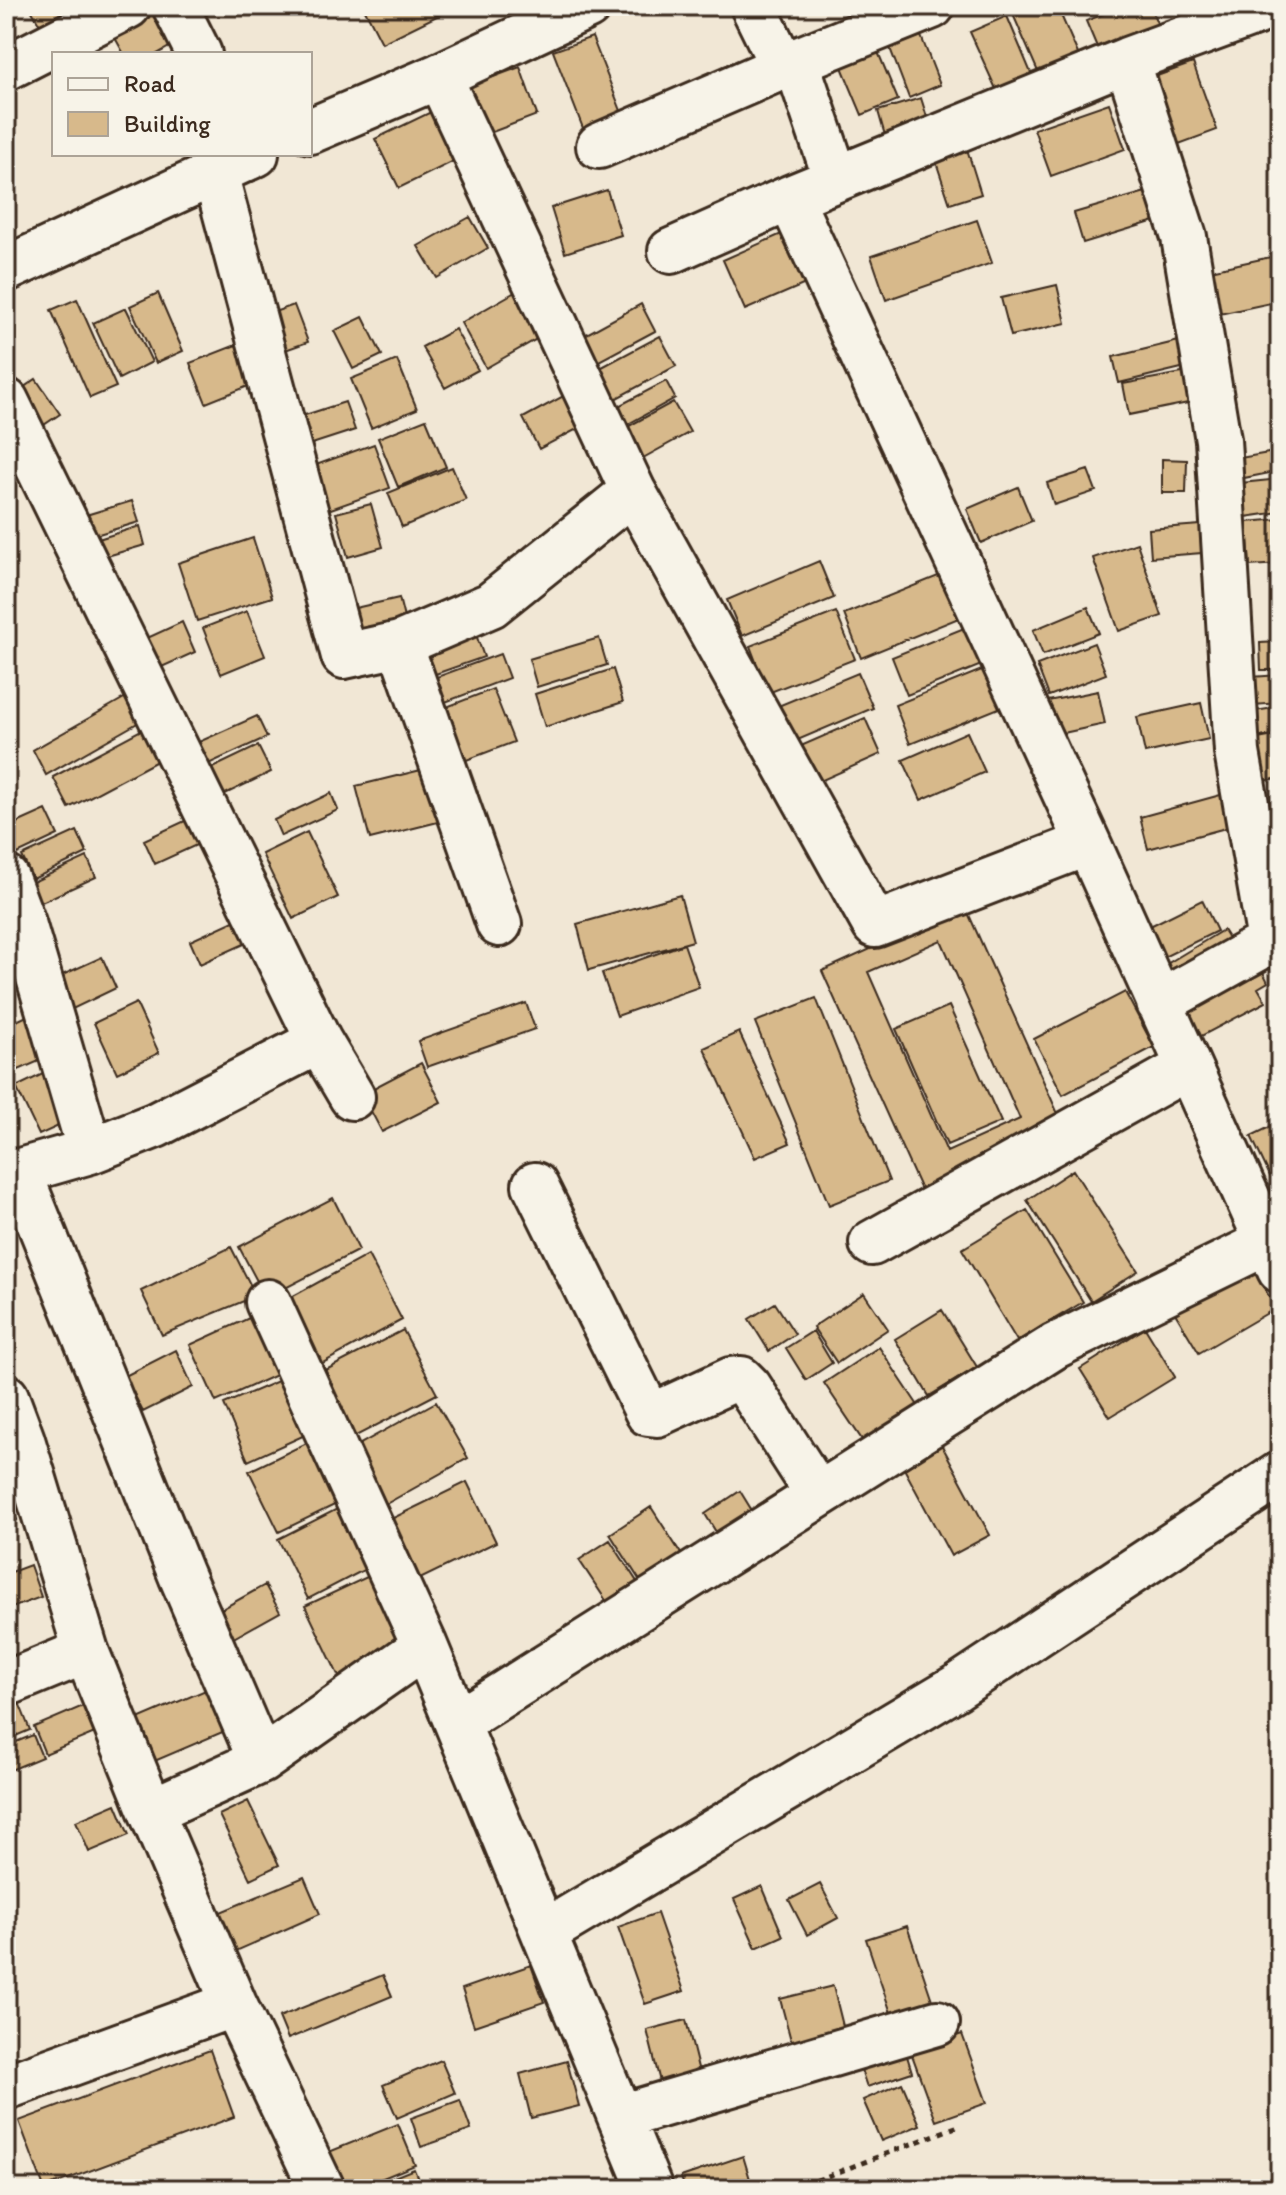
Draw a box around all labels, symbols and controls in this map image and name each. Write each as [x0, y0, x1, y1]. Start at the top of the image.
legend [52, 52, 312, 156]
text: Road [124, 69, 176, 98]
text: Building [124, 109, 211, 138]

